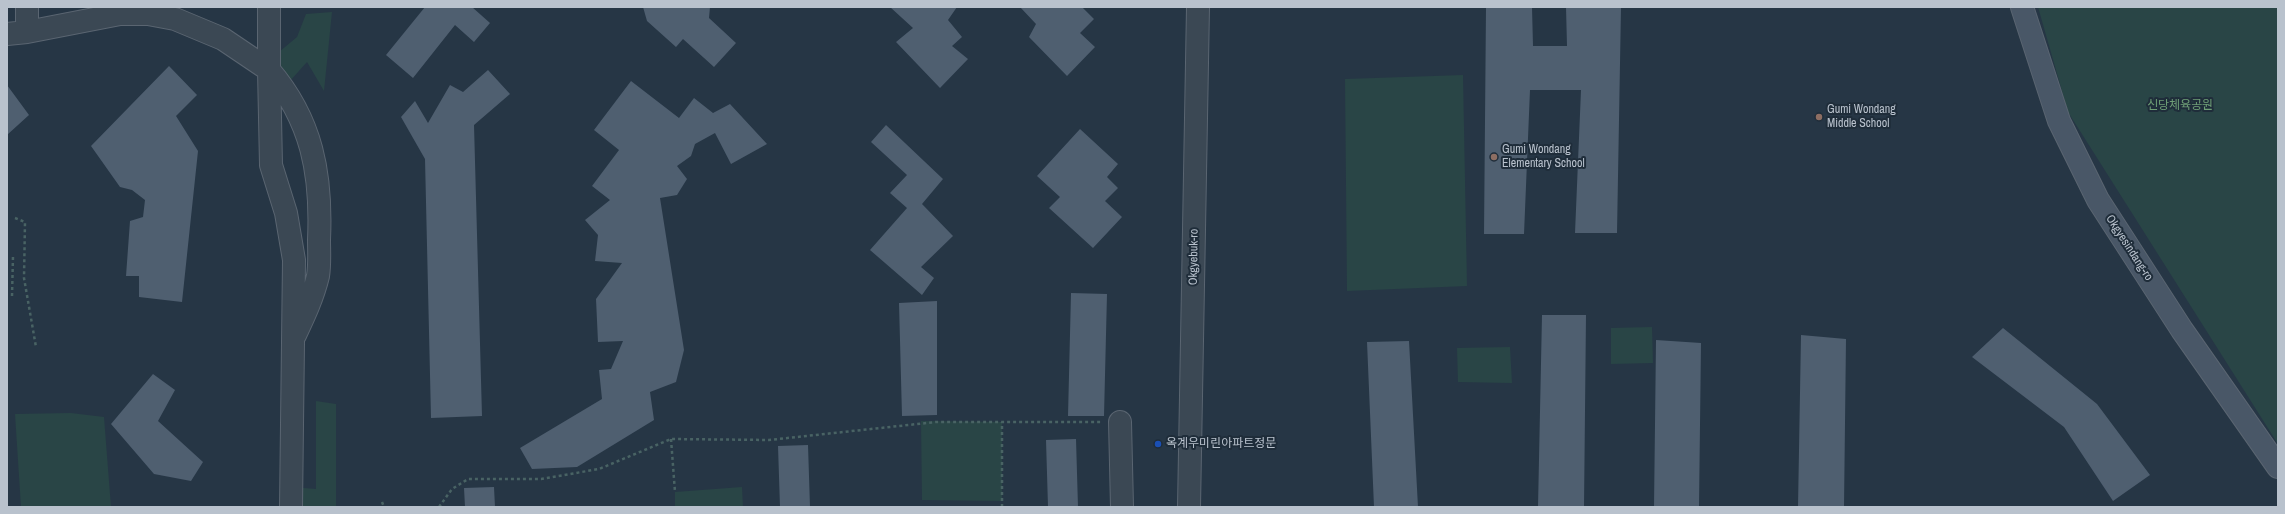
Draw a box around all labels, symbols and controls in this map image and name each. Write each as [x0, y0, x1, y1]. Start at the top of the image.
park label: 신당체육공원 [2147, 99, 2213, 113]
place label: Gumi Wondang Middle School [1827, 103, 1896, 131]
marker: Gumi Wondang Middle School [1814, 112, 1824, 122]
place label: Gumi Wondang Elementary School [1502, 143, 1585, 171]
marker: Gumi Wondang Elementary School [1489, 152, 1499, 162]
street label: Okgyesindang-ro [2102, 212, 2156, 284]
street label: Okgyebuk-ro [1186, 229, 1202, 285]
place label: 옥계우미린아파트정문 [1166, 437, 1276, 451]
marker: 옥계우미린아파트정문 [1153, 439, 1163, 449]

